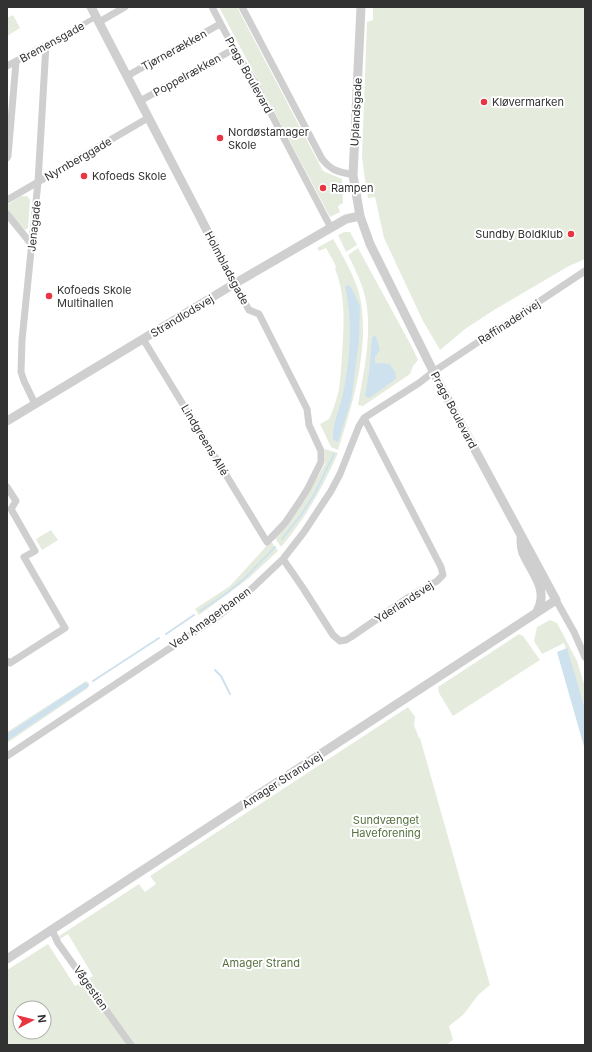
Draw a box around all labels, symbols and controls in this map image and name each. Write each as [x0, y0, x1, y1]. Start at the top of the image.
street label: Bremensgade [17, 18, 87, 66]
street label: Tjørnerækken [139, 26, 209, 74]
street label: Prags Boulevard [222, 34, 276, 116]
street label: Poppelrækken [151, 51, 223, 99]
street label: Uplandsgade [347, 77, 365, 147]
place label: Kløvermarken [492, 95, 564, 109]
marker: Kløvermarken [479, 97, 489, 107]
place label: Nordøstamager Skole [228, 125, 309, 152]
marker: Nordøstamager Skole [215, 133, 225, 143]
street label: Nyrnberggade [42, 134, 114, 184]
place label: Kofoeds Skole [92, 169, 166, 183]
marker: Kofoeds Skole [79, 171, 89, 181]
place label: Rampen [331, 181, 374, 195]
marker: Rampen [318, 183, 328, 193]
street label: Jenagade [24, 200, 44, 252]
place label: Sundby Boldklub [475, 227, 563, 241]
street label: Holmbladsgade [202, 229, 252, 307]
marker: Sundby Boldklub [566, 229, 576, 239]
place label: Kofoeds Skole Multihallen [57, 283, 131, 310]
marker: Kofoeds Skole Multihallen [44, 291, 54, 301]
street label: Strandlodsvej [148, 292, 216, 340]
street label: Raffinaderivej [475, 297, 543, 347]
street label: Prags Boulevard [428, 369, 480, 451]
street label: Lindgreens Allé [178, 402, 232, 478]
street label: Yderlandsvej [372, 578, 436, 626]
street label: Ved Amagerbanen [167, 584, 253, 652]
street label: Amager Strandvej [239, 749, 325, 811]
park label: Sundvænget Haveforening [351, 813, 421, 840]
park label: Amager Strand [222, 956, 300, 970]
street label: Vågestien [71, 963, 111, 1013]
north arrow [12, 1000, 52, 1040]
text: N [34, 1014, 49, 1024]

